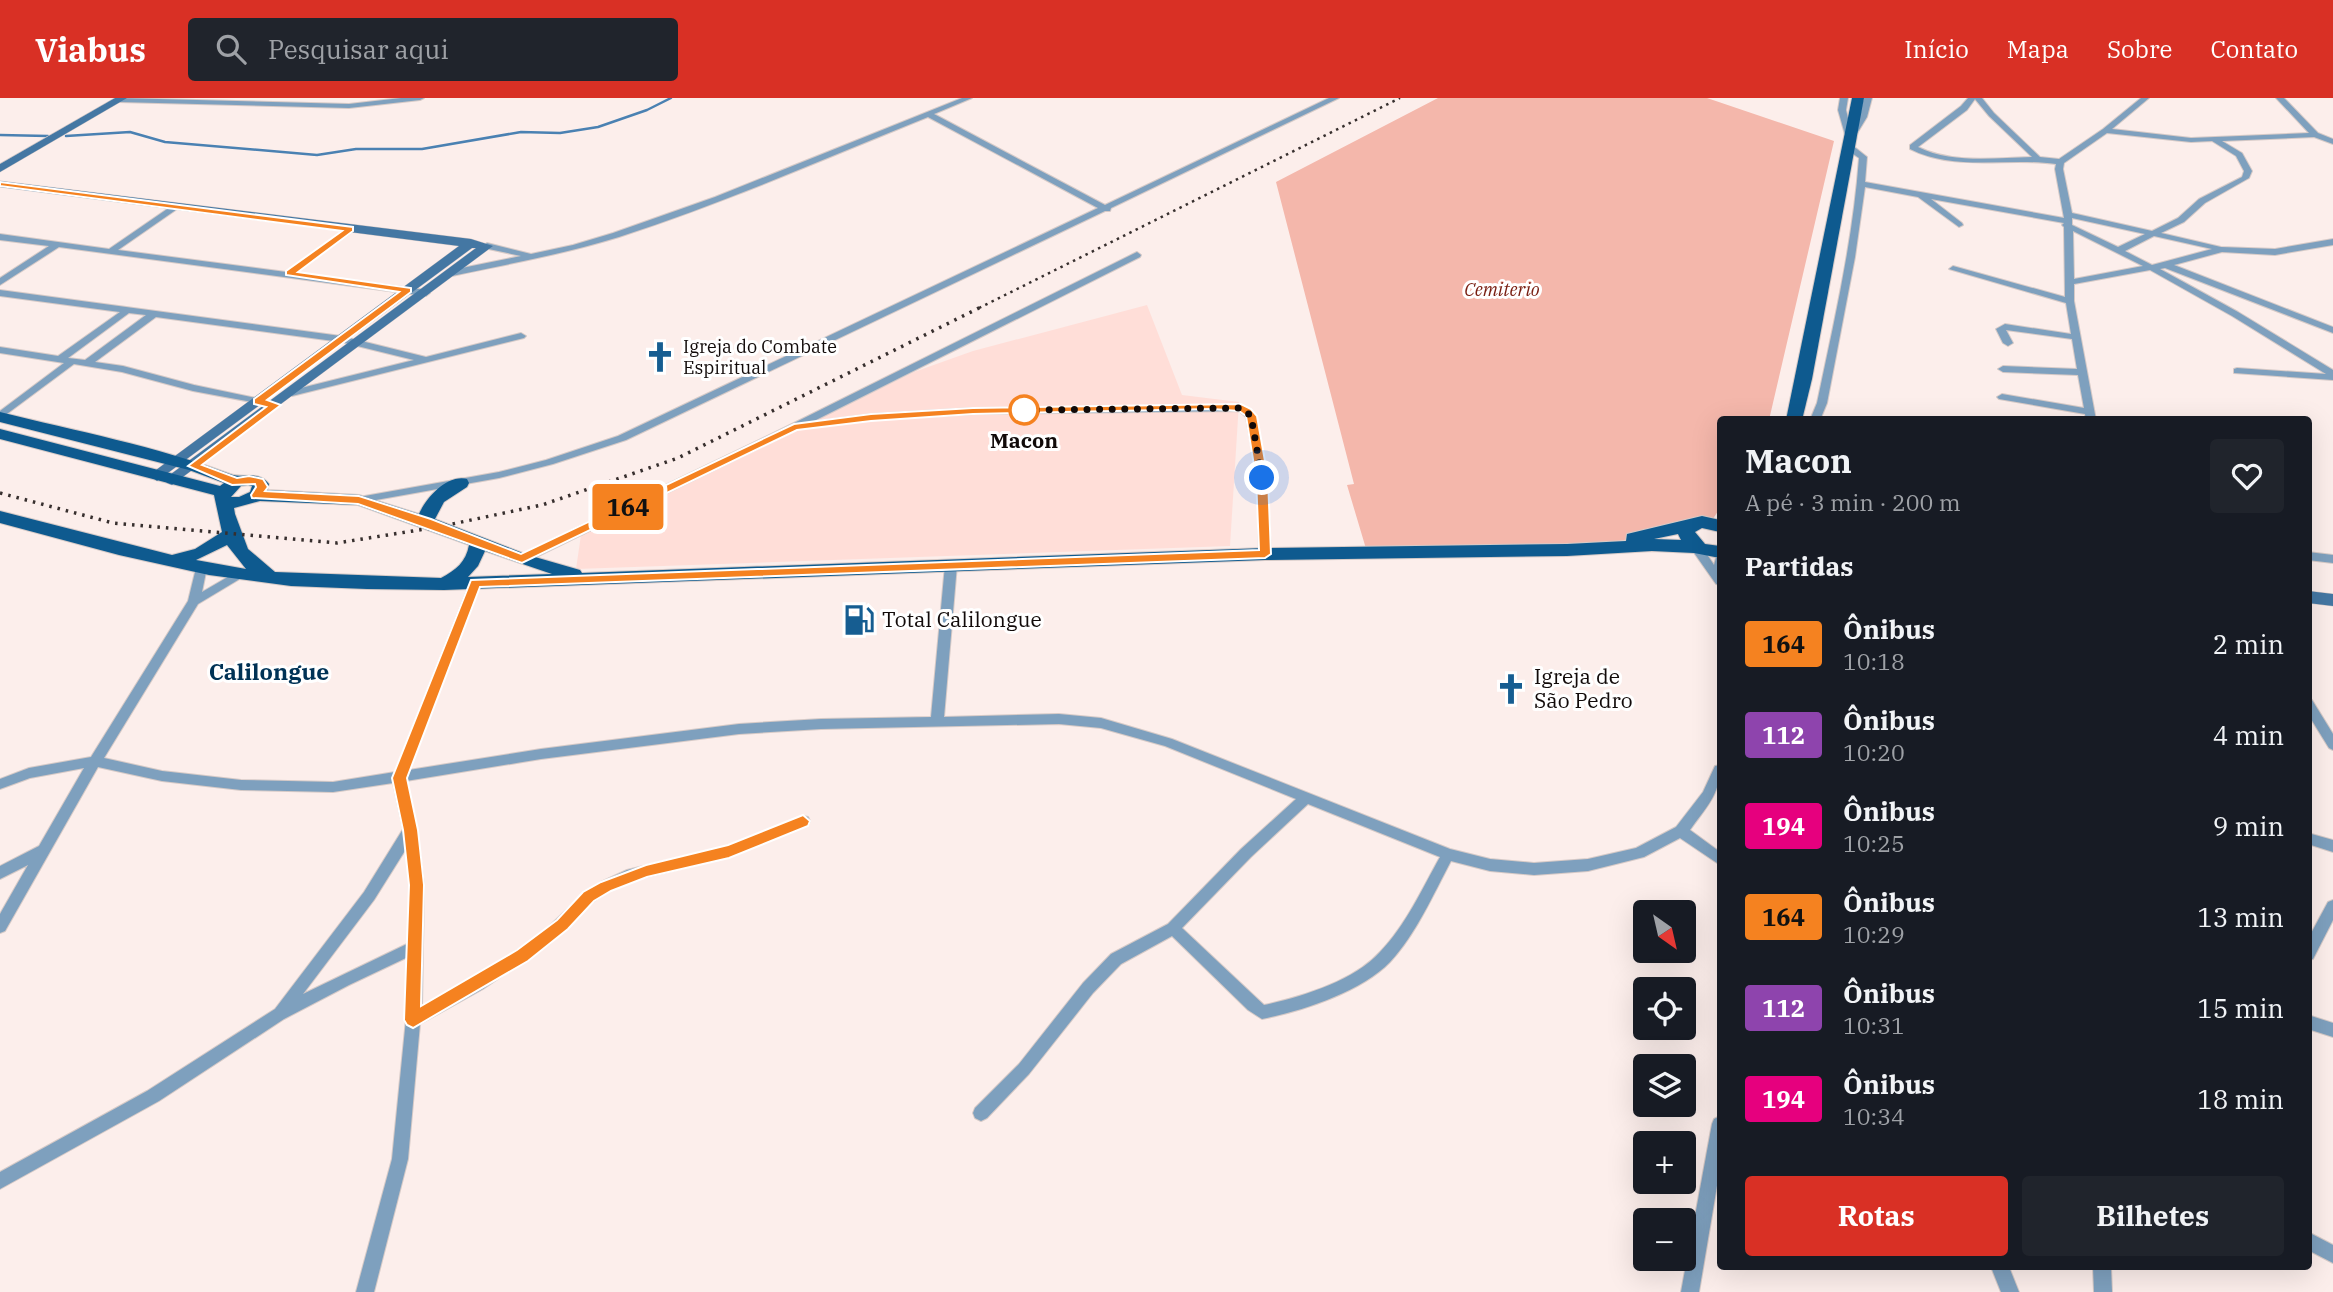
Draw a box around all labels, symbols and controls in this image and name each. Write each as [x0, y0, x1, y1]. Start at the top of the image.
search box [188, 18, 678, 81]
text: Viabus [35, 28, 146, 71]
icon: search [212, 30, 250, 68]
text: Pesquisar aqui [268, 32, 449, 66]
text: Início [1904, 33, 1969, 65]
text: Mapa [2007, 33, 2069, 65]
text: Sobre [2107, 33, 2172, 65]
text: Contato [2210, 33, 2298, 65]
park label: Cemiterio [1464, 278, 1540, 301]
place label: Igreja do Combate Espiritual [683, 335, 837, 379]
church icon: Igreja do Combate Espiritual [643, 340, 677, 374]
marker: Macon [1009, 395, 1039, 425]
place label: Macon [990, 426, 1058, 454]
text: Macon [1745, 439, 1852, 482]
button: heart [2210, 439, 2284, 513]
your location [1244, 460, 1279, 495]
line badge: 164 [588, 484, 668, 530]
text: A pé · 3 min · 200 m [1745, 487, 1961, 517]
text: 164 [606, 491, 650, 523]
text: Partidas [1745, 549, 1854, 583]
fuel station icon: Total Calilongue [842, 603, 876, 637]
place label: Total Calilongue [882, 605, 1042, 633]
text: Ônibus [1843, 612, 1935, 646]
text: 2 min [2213, 627, 2284, 661]
text: 164 [1762, 628, 1805, 660]
text: 10:18 [1843, 646, 1905, 676]
district label: Calilongue [209, 656, 329, 686]
place label: Igreja de São Pedro [1534, 662, 1633, 714]
church icon: Igreja de São Pedro [1494, 672, 1528, 706]
text: Ônibus [1843, 703, 1935, 737]
text: 4 min [2213, 718, 2284, 752]
text: 112 [1762, 719, 1805, 751]
text: 10:20 [1843, 737, 1905, 767]
text: Ônibus [1843, 794, 1935, 828]
text: 9 min [2213, 809, 2284, 843]
text: 194 [1762, 810, 1805, 842]
text: 10:25 [1843, 828, 1905, 858]
text: Ônibus [1843, 885, 1935, 919]
north arrow [1633, 900, 1696, 962]
map controls [1633, 900, 1696, 1271]
text: 13 min [2197, 900, 2284, 934]
text: 164 [1762, 901, 1805, 933]
text: 10:29 [1843, 919, 1905, 949]
text: Ônibus [1843, 976, 1935, 1010]
button: locate [1633, 977, 1696, 1040]
text: 15 min [2197, 991, 2284, 1025]
text: 112 [1762, 992, 1805, 1024]
text: 10:31 [1843, 1010, 1905, 1040]
button: layers [1633, 1054, 1696, 1117]
text: Ônibus [1843, 1067, 1935, 1101]
text: 18 min [2197, 1082, 2284, 1116]
text: 194 [1762, 1083, 1805, 1115]
text: 10:34 [1843, 1101, 1905, 1131]
button: + [1633, 1131, 1696, 1194]
button: Rotas [1745, 1176, 2008, 1256]
button: Bilhetes [2022, 1176, 2284, 1256]
button: − [1633, 1208, 1696, 1271]

